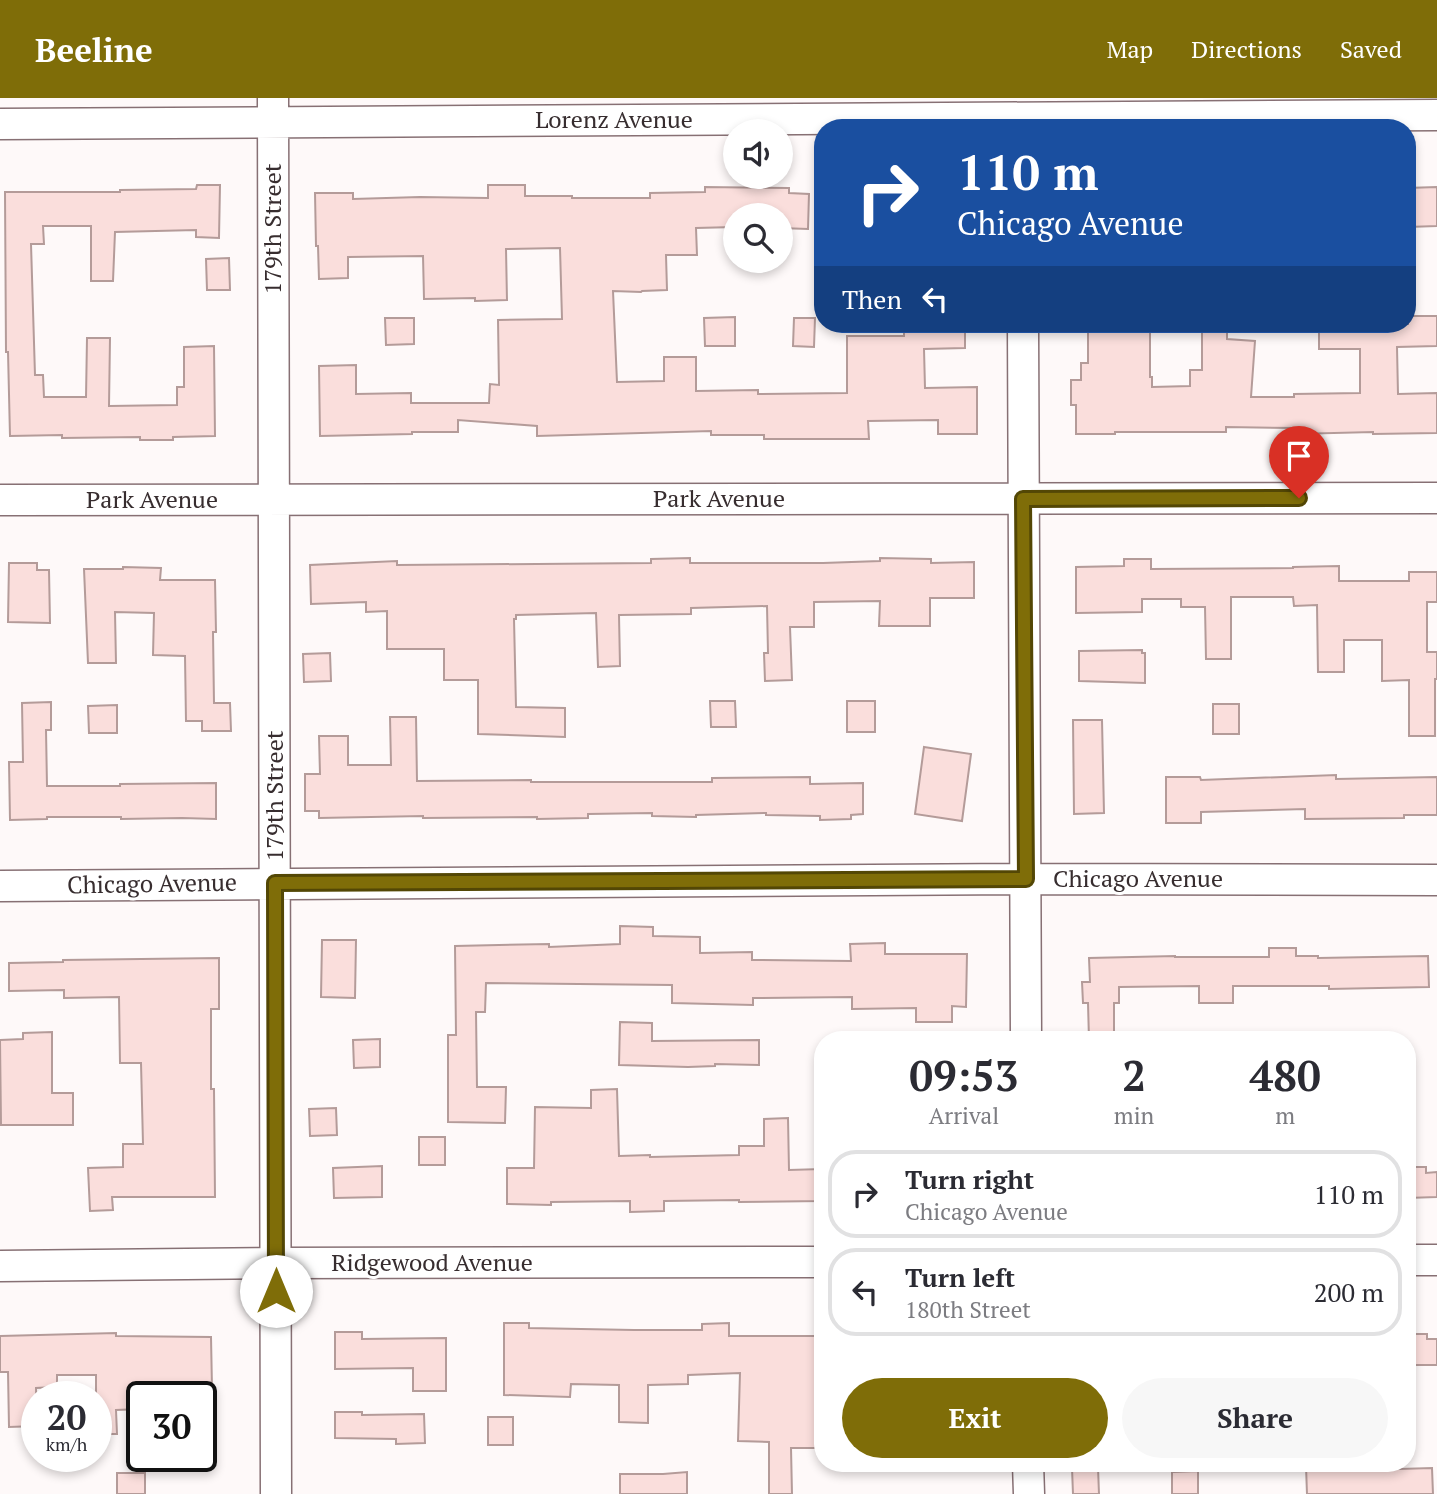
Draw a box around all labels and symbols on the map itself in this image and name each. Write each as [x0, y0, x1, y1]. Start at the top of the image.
street label: Lorenz Avenue [535, 103, 693, 135]
street label: 179th Street [256, 163, 288, 295]
pin [1269, 426, 1329, 498]
street label: Park Avenue [653, 482, 785, 514]
street label: Park Avenue [86, 483, 218, 515]
street label: 179th Street [258, 730, 290, 862]
street label: Chicago Avenue [1053, 862, 1223, 894]
street label: Chicago Avenue [67, 866, 237, 900]
street label: Ridgewood Avenue [331, 1246, 533, 1278]
position arrow [239, 1254, 313, 1328]
speed limit sign: 30 [126, 1381, 217, 1472]

